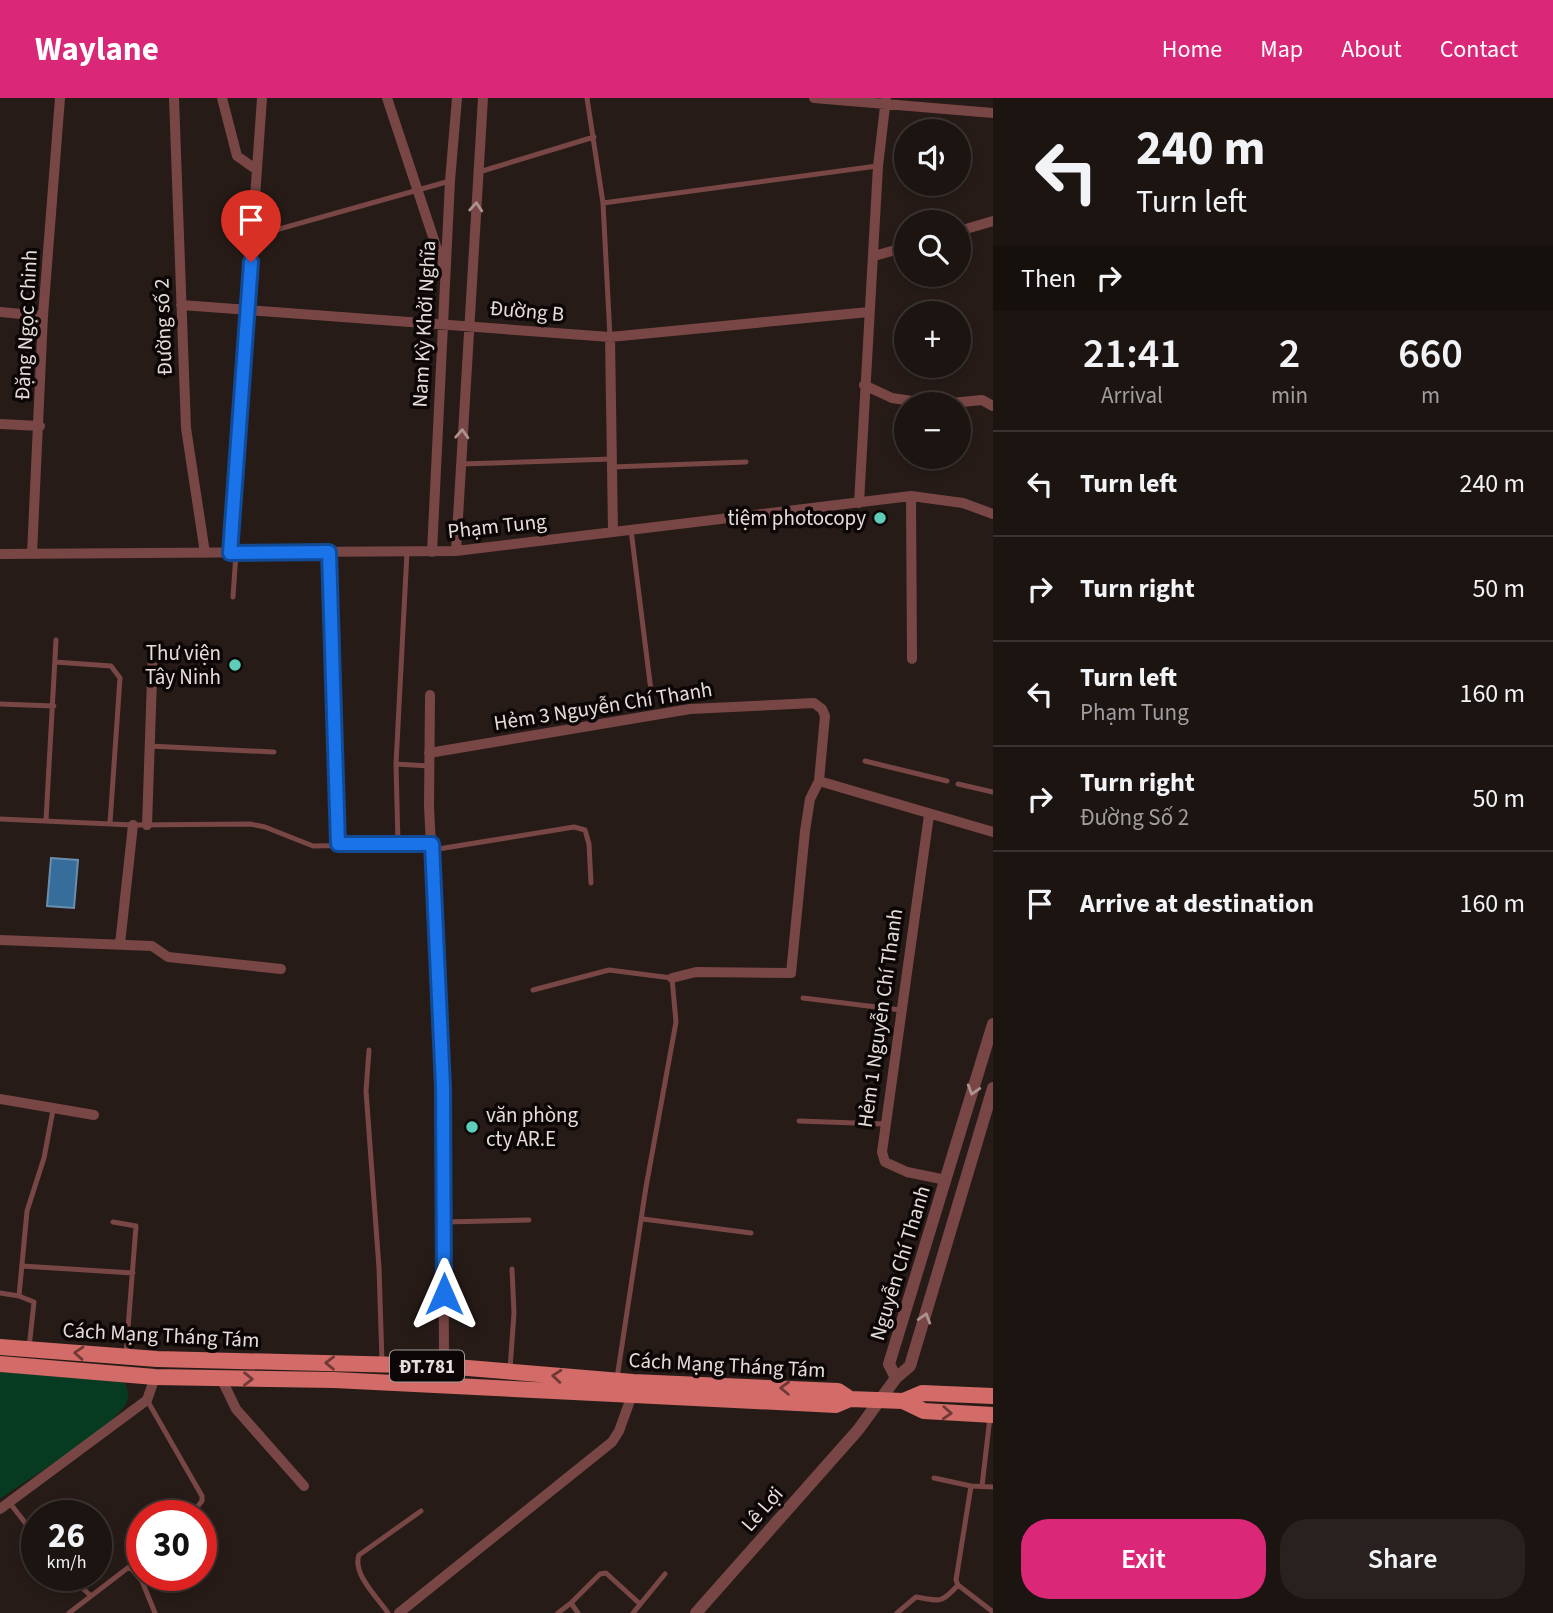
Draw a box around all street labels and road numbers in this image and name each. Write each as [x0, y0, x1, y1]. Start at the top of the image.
street label: Nam Kỳ Khởi Nghĩa [405, 240, 443, 408]
street label: Đặng Ngọc Chinh [7, 249, 45, 401]
street label: Đường số 2 [146, 278, 180, 376]
street label: Đường B [488, 293, 566, 329]
street label: Phạm Tung [446, 506, 548, 546]
street label: Hẻm 3 Nguyễn Chí Thanh [492, 674, 714, 738]
street label: Hẻm 1 Nguyễn Chí Thanh [850, 907, 910, 1129]
street label: Nguyễn Chí Thanh [862, 1182, 938, 1344]
street label: Cách Mạng Tháng Tám [62, 1315, 260, 1355]
street label: Cách Mạng Tháng Tám [628, 1345, 826, 1385]
road number: ĐT.781 [390, 1350, 464, 1382]
street label: Lê Lợi [734, 1480, 790, 1538]

